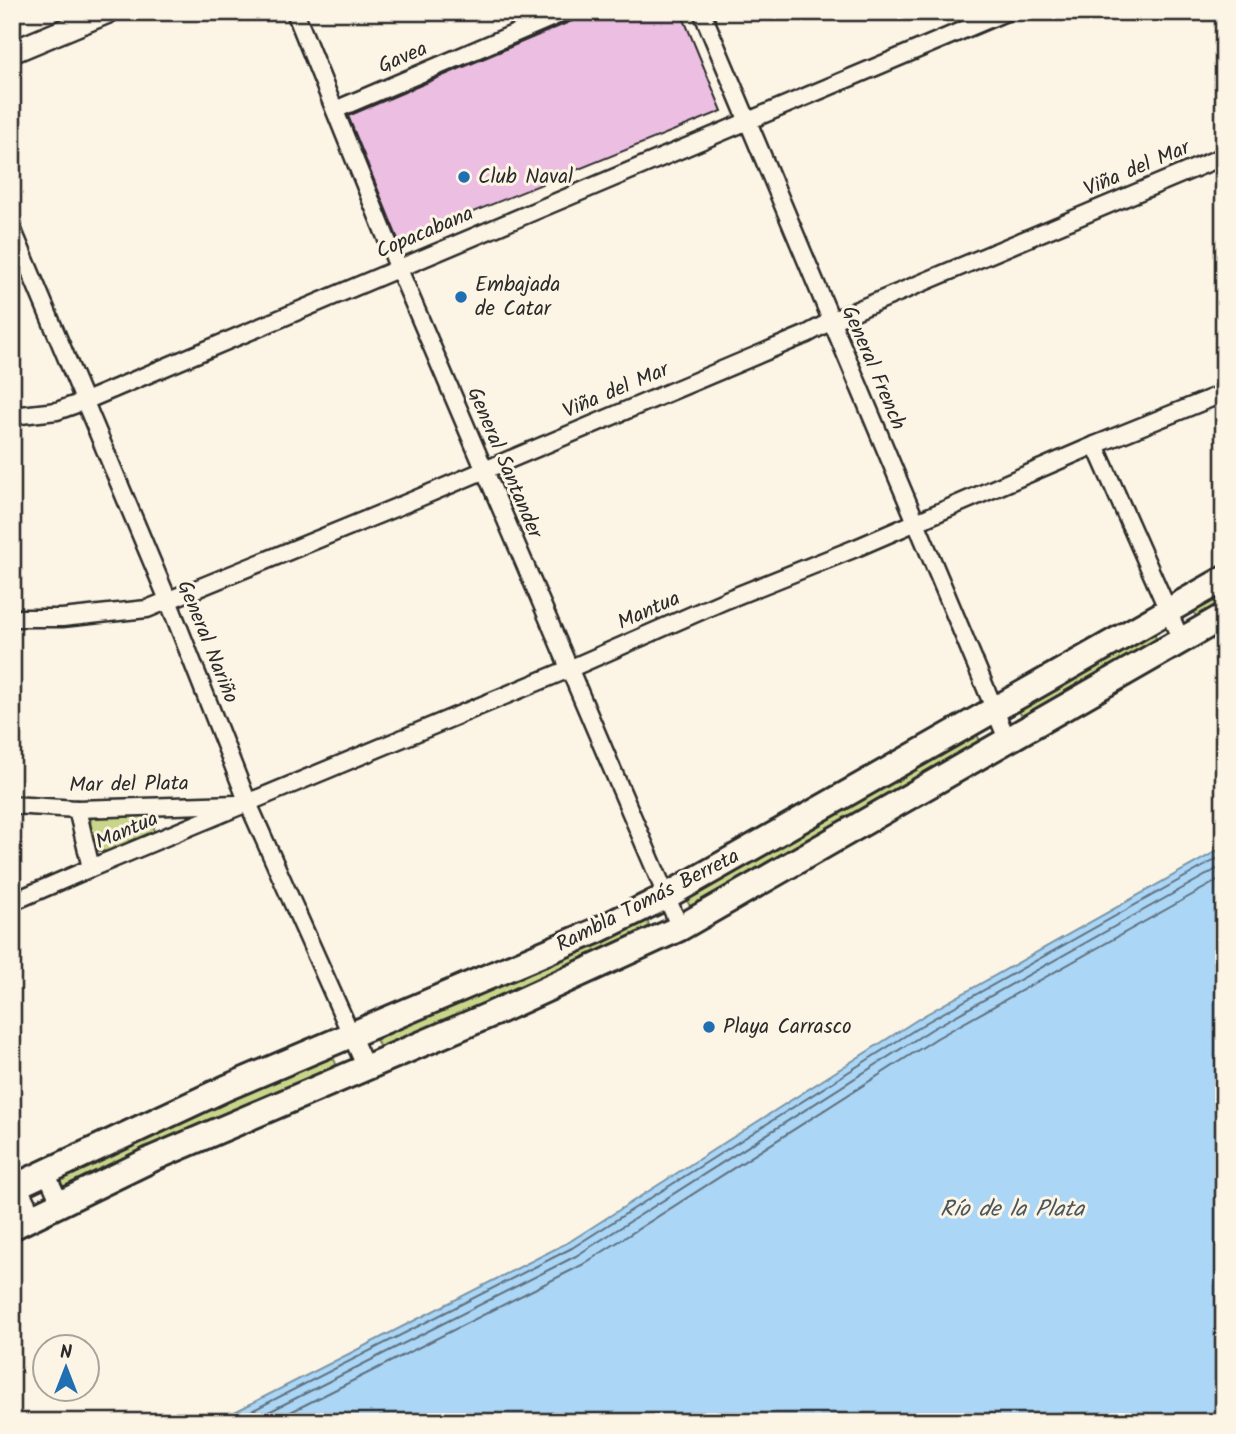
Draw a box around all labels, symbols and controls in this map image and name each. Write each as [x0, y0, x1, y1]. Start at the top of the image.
street label: Gavea [373, 33, 433, 83]
street label: Viña del Mar [1079, 131, 1196, 206]
place label: Club Naval [478, 161, 573, 194]
marker: Club Naval [456, 169, 472, 185]
street label: Copacabana [371, 198, 479, 268]
place label: Embajada de Catar [475, 269, 560, 326]
marker: Embajada de Catar [453, 289, 469, 305]
street label: General French [832, 301, 914, 435]
street label: Viña del Mar [558, 353, 675, 428]
street label: General Santander [457, 382, 551, 545]
street label: General Nariño [167, 576, 247, 708]
street label: Mantua [612, 583, 686, 639]
street label: Mar del Plata [69, 767, 189, 803]
street label: Mantua [90, 803, 164, 859]
street label: Rambla Tomás Berreta [550, 840, 746, 962]
place label: Playa Carrasco [723, 1011, 852, 1044]
marker: Playa Carrasco [701, 1019, 717, 1035]
water label: Río de la Plata [940, 1192, 1086, 1228]
north arrow [32, 1332, 102, 1402]
text: N [60, 1338, 72, 1368]

